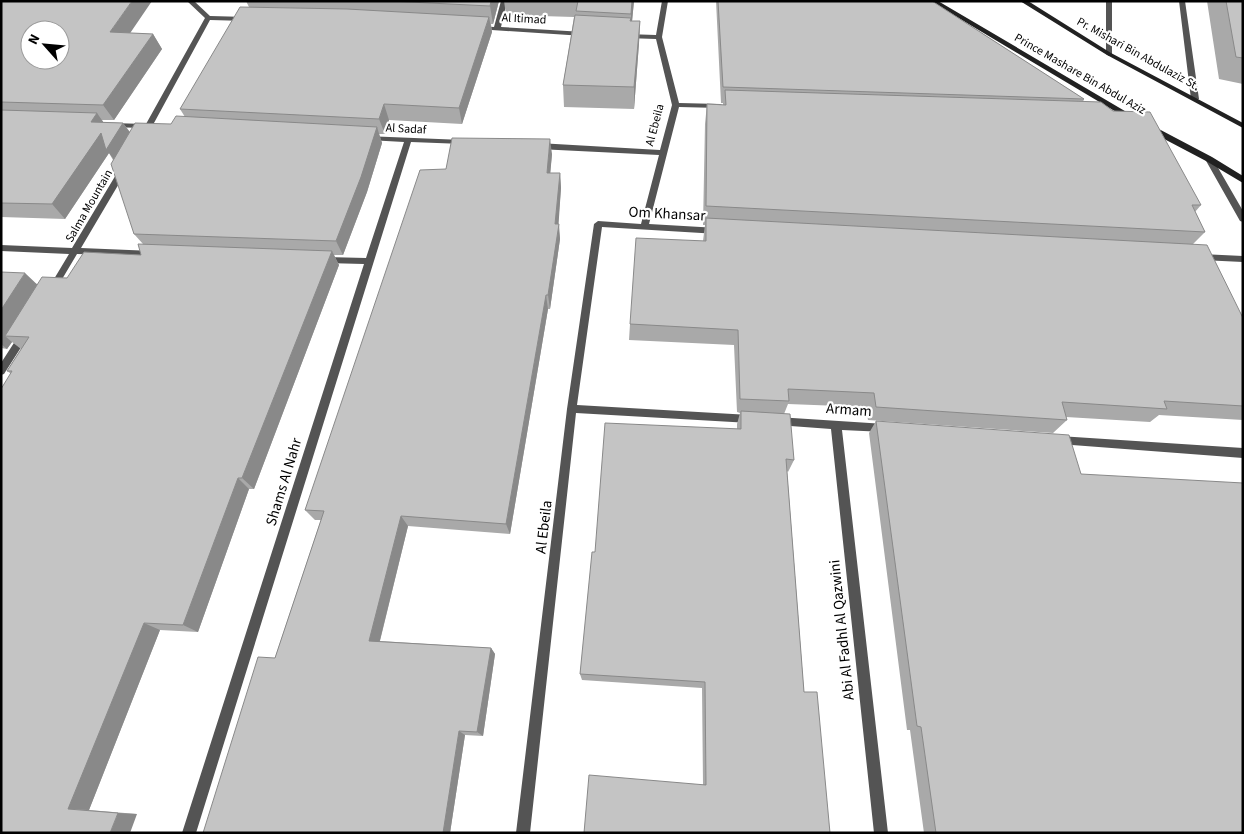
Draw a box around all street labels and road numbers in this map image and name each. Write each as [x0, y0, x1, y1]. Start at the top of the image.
street label: Al Itimad [501, 9, 547, 29]
street label: Pr. Mishari Bin Abdulaziz St. [1074, 13, 1202, 95]
street label: Prince Mashare Bin Abdul Aziz [1011, 29, 1149, 119]
street label: Al Ebeila [641, 102, 669, 148]
street label: Al Sadaf [385, 119, 427, 139]
street label: Salma Mountain [61, 166, 117, 246]
street label: Om Khansar [628, 201, 707, 227]
street label: Armam [825, 398, 873, 422]
street label: Shams Al Nahr [261, 435, 308, 529]
street label: Al Ebeila [530, 499, 558, 555]
street label: Abi Al Fadhl Al Qazwini [824, 559, 860, 701]

